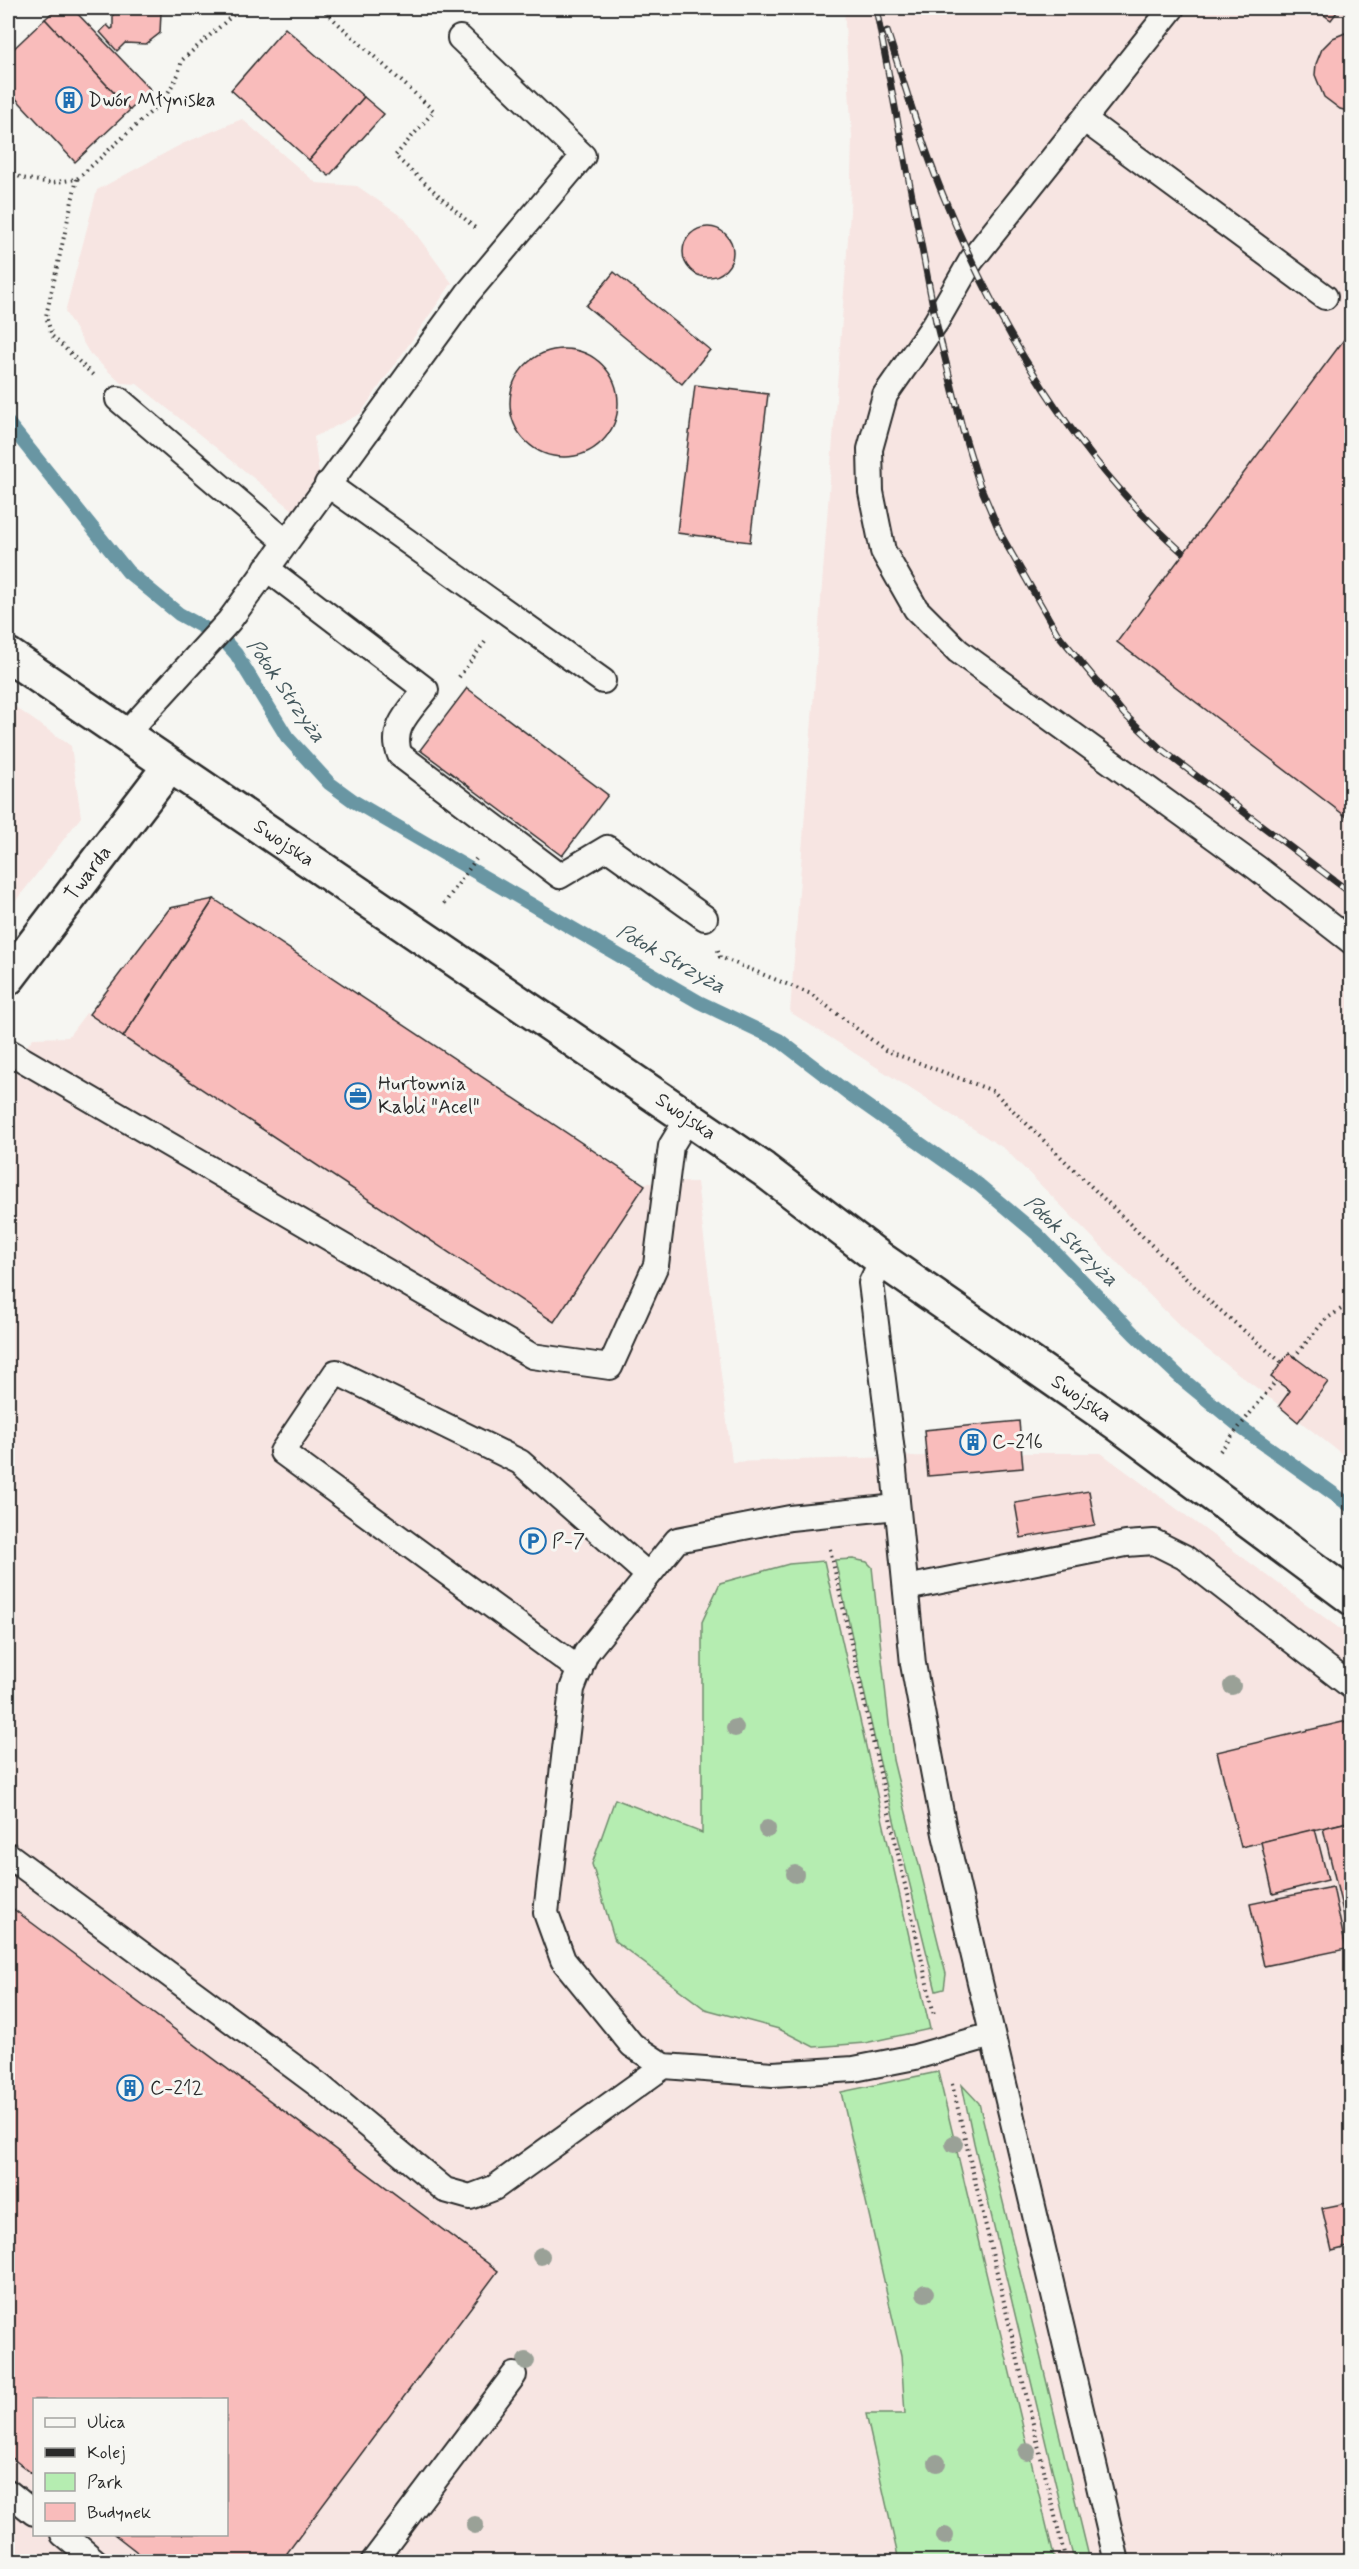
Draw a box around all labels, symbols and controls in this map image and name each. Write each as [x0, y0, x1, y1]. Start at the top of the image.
building icon: Dwór Młyniska [54, 85, 84, 115]
place label: Dwór Młyniska [88, 87, 216, 114]
water label: Potok Strzyża [240, 634, 332, 749]
street label: Swojska [248, 813, 320, 873]
street label: Twarda [58, 840, 118, 906]
water label: Potok Strzyża [612, 918, 731, 1001]
place label: Hurtownia Kabli "Acel" [378, 1071, 480, 1121]
office icon: Hurtownia Kabli "Acel" [343, 1081, 373, 1111]
street label: Swojska [650, 1086, 722, 1147]
water label: Potok Strzyża [1018, 1189, 1124, 1293]
street label: Swojska [1046, 1368, 1117, 1429]
building icon: C-216 [958, 1427, 988, 1457]
place label: C-216 [992, 1429, 1043, 1456]
parking icon: P-7 [518, 1526, 548, 1556]
place label: P-7 [552, 1528, 585, 1555]
building icon: C-212 [115, 2073, 145, 2103]
place label: C-212 [150, 2075, 204, 2102]
legend [33, 2398, 228, 2536]
text: Ulica [87, 2411, 126, 2435]
text: Kolej [87, 2441, 125, 2465]
text: Park [87, 2471, 123, 2495]
text: Budynek [87, 2501, 151, 2525]

